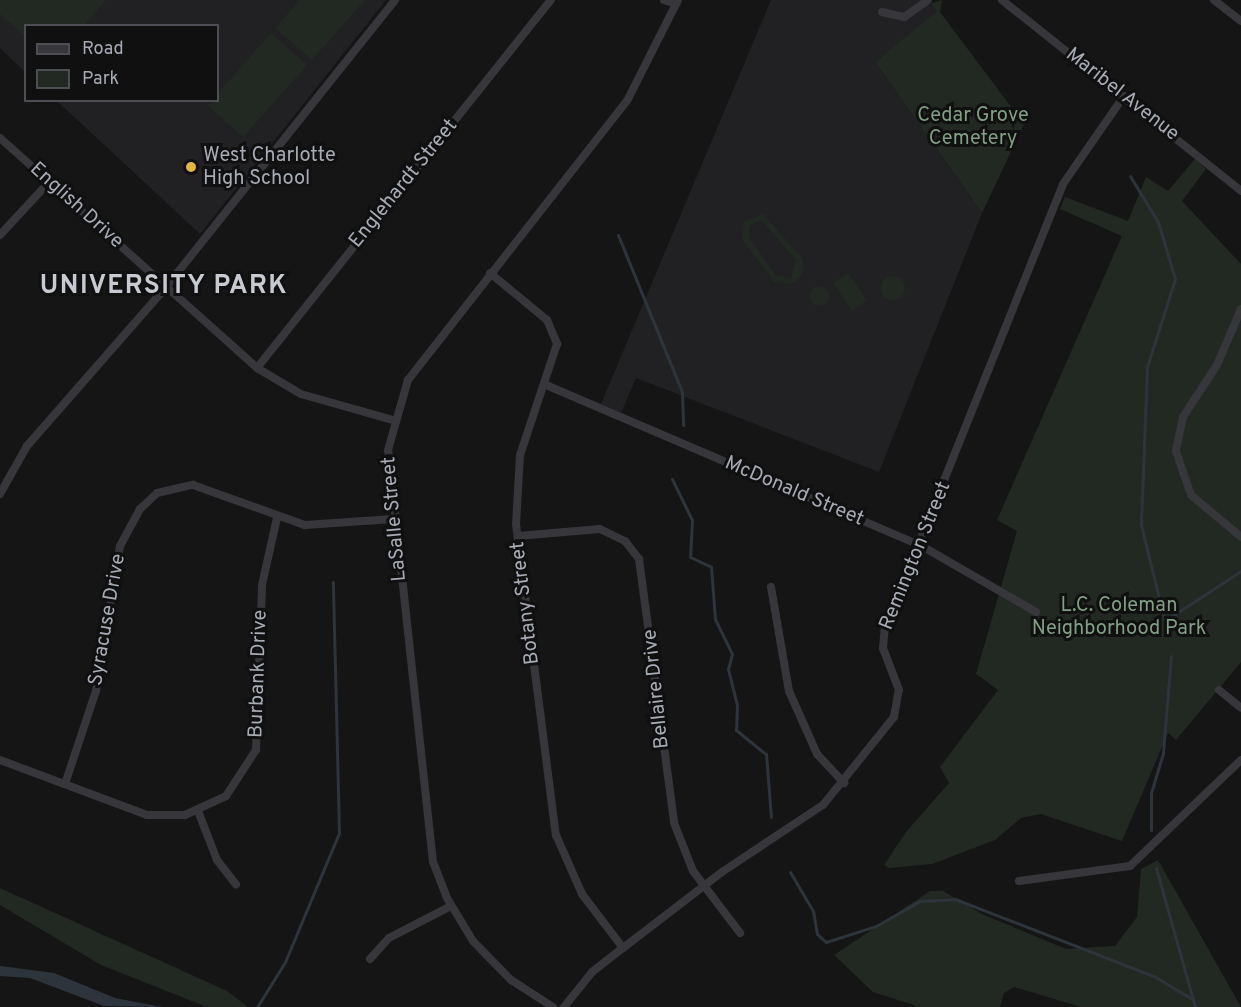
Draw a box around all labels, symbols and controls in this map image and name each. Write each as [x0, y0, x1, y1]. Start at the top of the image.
legend [24, 24, 219, 102]
text: Road [82, 38, 124, 61]
street label: Maribel Avenue [1060, 43, 1184, 147]
text: Park [82, 68, 119, 91]
park label: Cedar Grove Cemetery [917, 104, 1029, 151]
street label: Englehardt Street [345, 115, 463, 253]
place label: West Charlotte High School [203, 144, 336, 191]
street label: English Drive [24, 158, 128, 254]
marker: West Charlotte High School [184, 160, 198, 174]
district label: UNIVERSITY PARK [39, 271, 289, 303]
street label: McDonald Street [721, 452, 867, 532]
street label: LaSalle Street [378, 456, 412, 582]
street label: Remington Street [875, 478, 957, 634]
street label: Botany Street [507, 540, 545, 666]
street label: Syracuse Drive [85, 552, 131, 688]
park label: L.C. Coleman Neighborhood Park [1032, 595, 1206, 642]
street label: Burbank Drive [245, 609, 273, 739]
street label: Bellaire Drive [639, 628, 675, 750]

